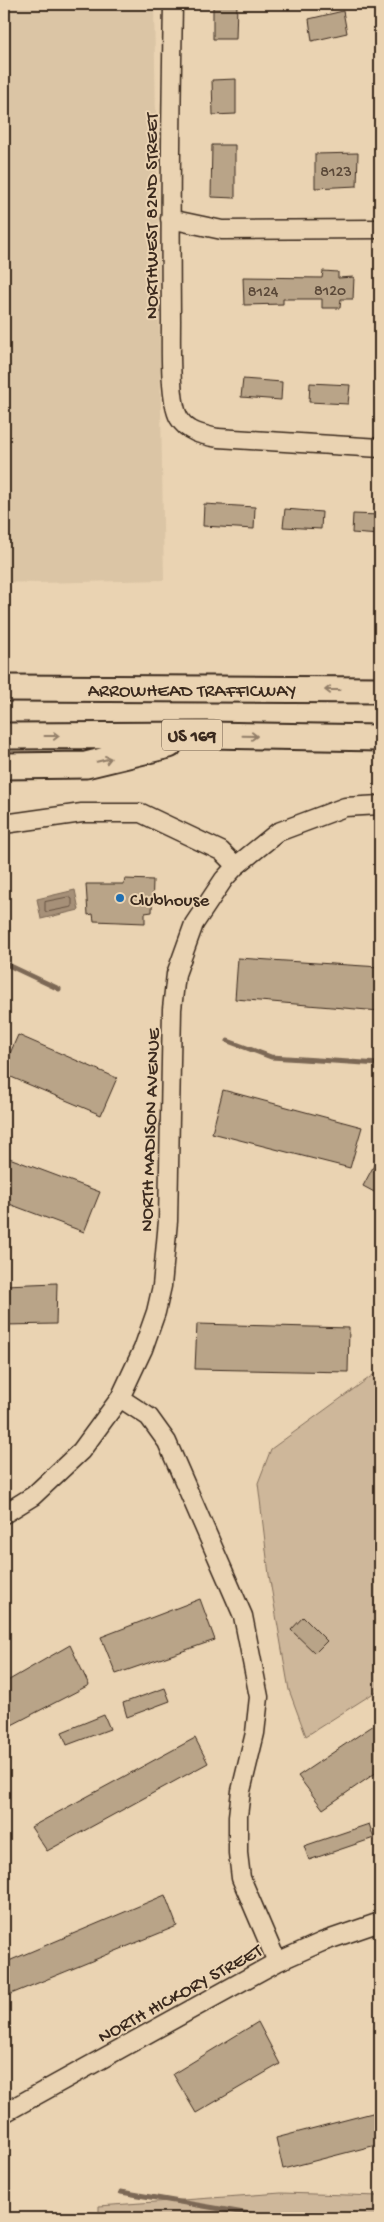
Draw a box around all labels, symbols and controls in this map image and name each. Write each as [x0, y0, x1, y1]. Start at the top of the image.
street label: NORTHWEST 82ND STREET [142, 112, 165, 319]
house number: 8123 [320, 164, 352, 183]
house number: 8120 [314, 283, 346, 302]
house number: 8124 [248, 284, 279, 303]
street label: ARROWHEAD TRAFFICWAY [88, 681, 296, 704]
one-way arrow [324, 685, 340, 695]
road number: US 169 [162, 720, 222, 750]
one-way arrow [44, 731, 60, 741]
one-way arrow [242, 731, 258, 741]
one-way arrow [96, 755, 112, 764]
place label: Clubhouse [130, 890, 209, 913]
marker: Clubhouse [114, 892, 126, 904]
street label: NORTH MADISON AVENUE [136, 1027, 167, 1232]
street label: NORTH HICKORY STREET [94, 1940, 268, 2050]

